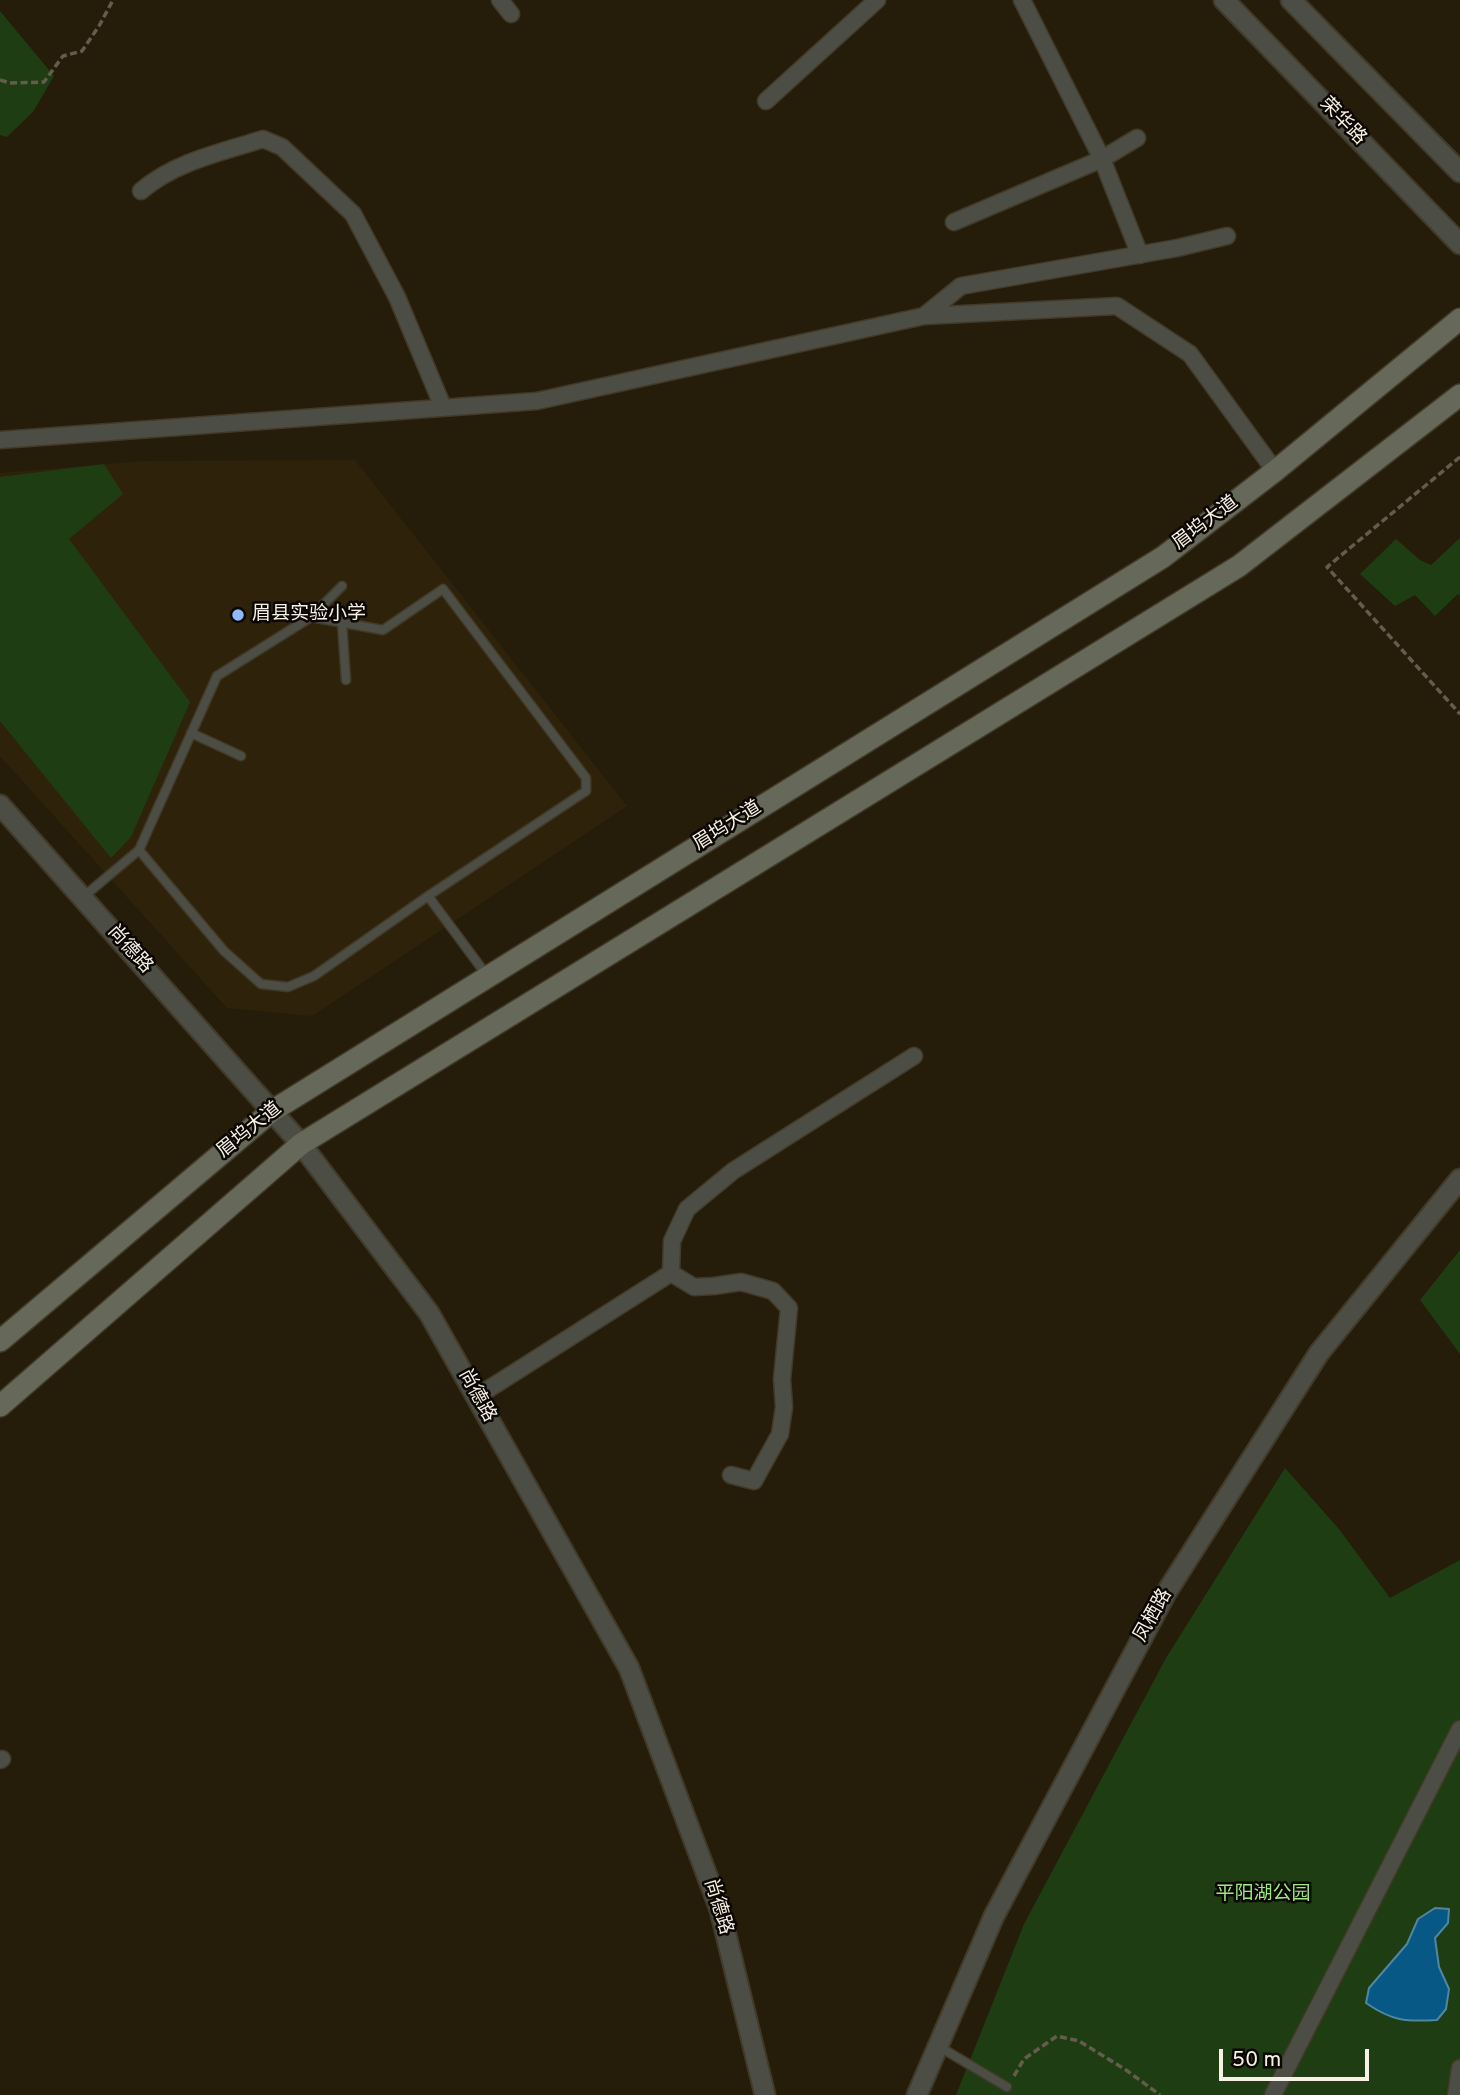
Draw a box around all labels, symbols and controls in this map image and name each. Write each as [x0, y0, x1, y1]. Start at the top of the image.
street label: 荣华路 [1314, 94, 1370, 150]
street label: 眉坞大道 [1169, 492, 1243, 556]
place label: 眉县实验小学 [252, 604, 366, 626]
marker: 眉县实验小学 [230, 607, 246, 623]
street label: 眉坞大道 [690, 797, 766, 857]
street label: 尚德路 [101, 921, 157, 979]
street label: 眉坞大道 [213, 1098, 287, 1164]
street label: 尚德路 [452, 1366, 500, 1426]
street label: 凤栖路 [1130, 1586, 1178, 1646]
street label: 尚德路 [698, 1876, 736, 1938]
park label: 平阳湖公园 [1216, 1884, 1310, 1906]
scale bar [1222, 2036, 1372, 2080]
text: 50 m [1232, 2047, 1281, 2074]

